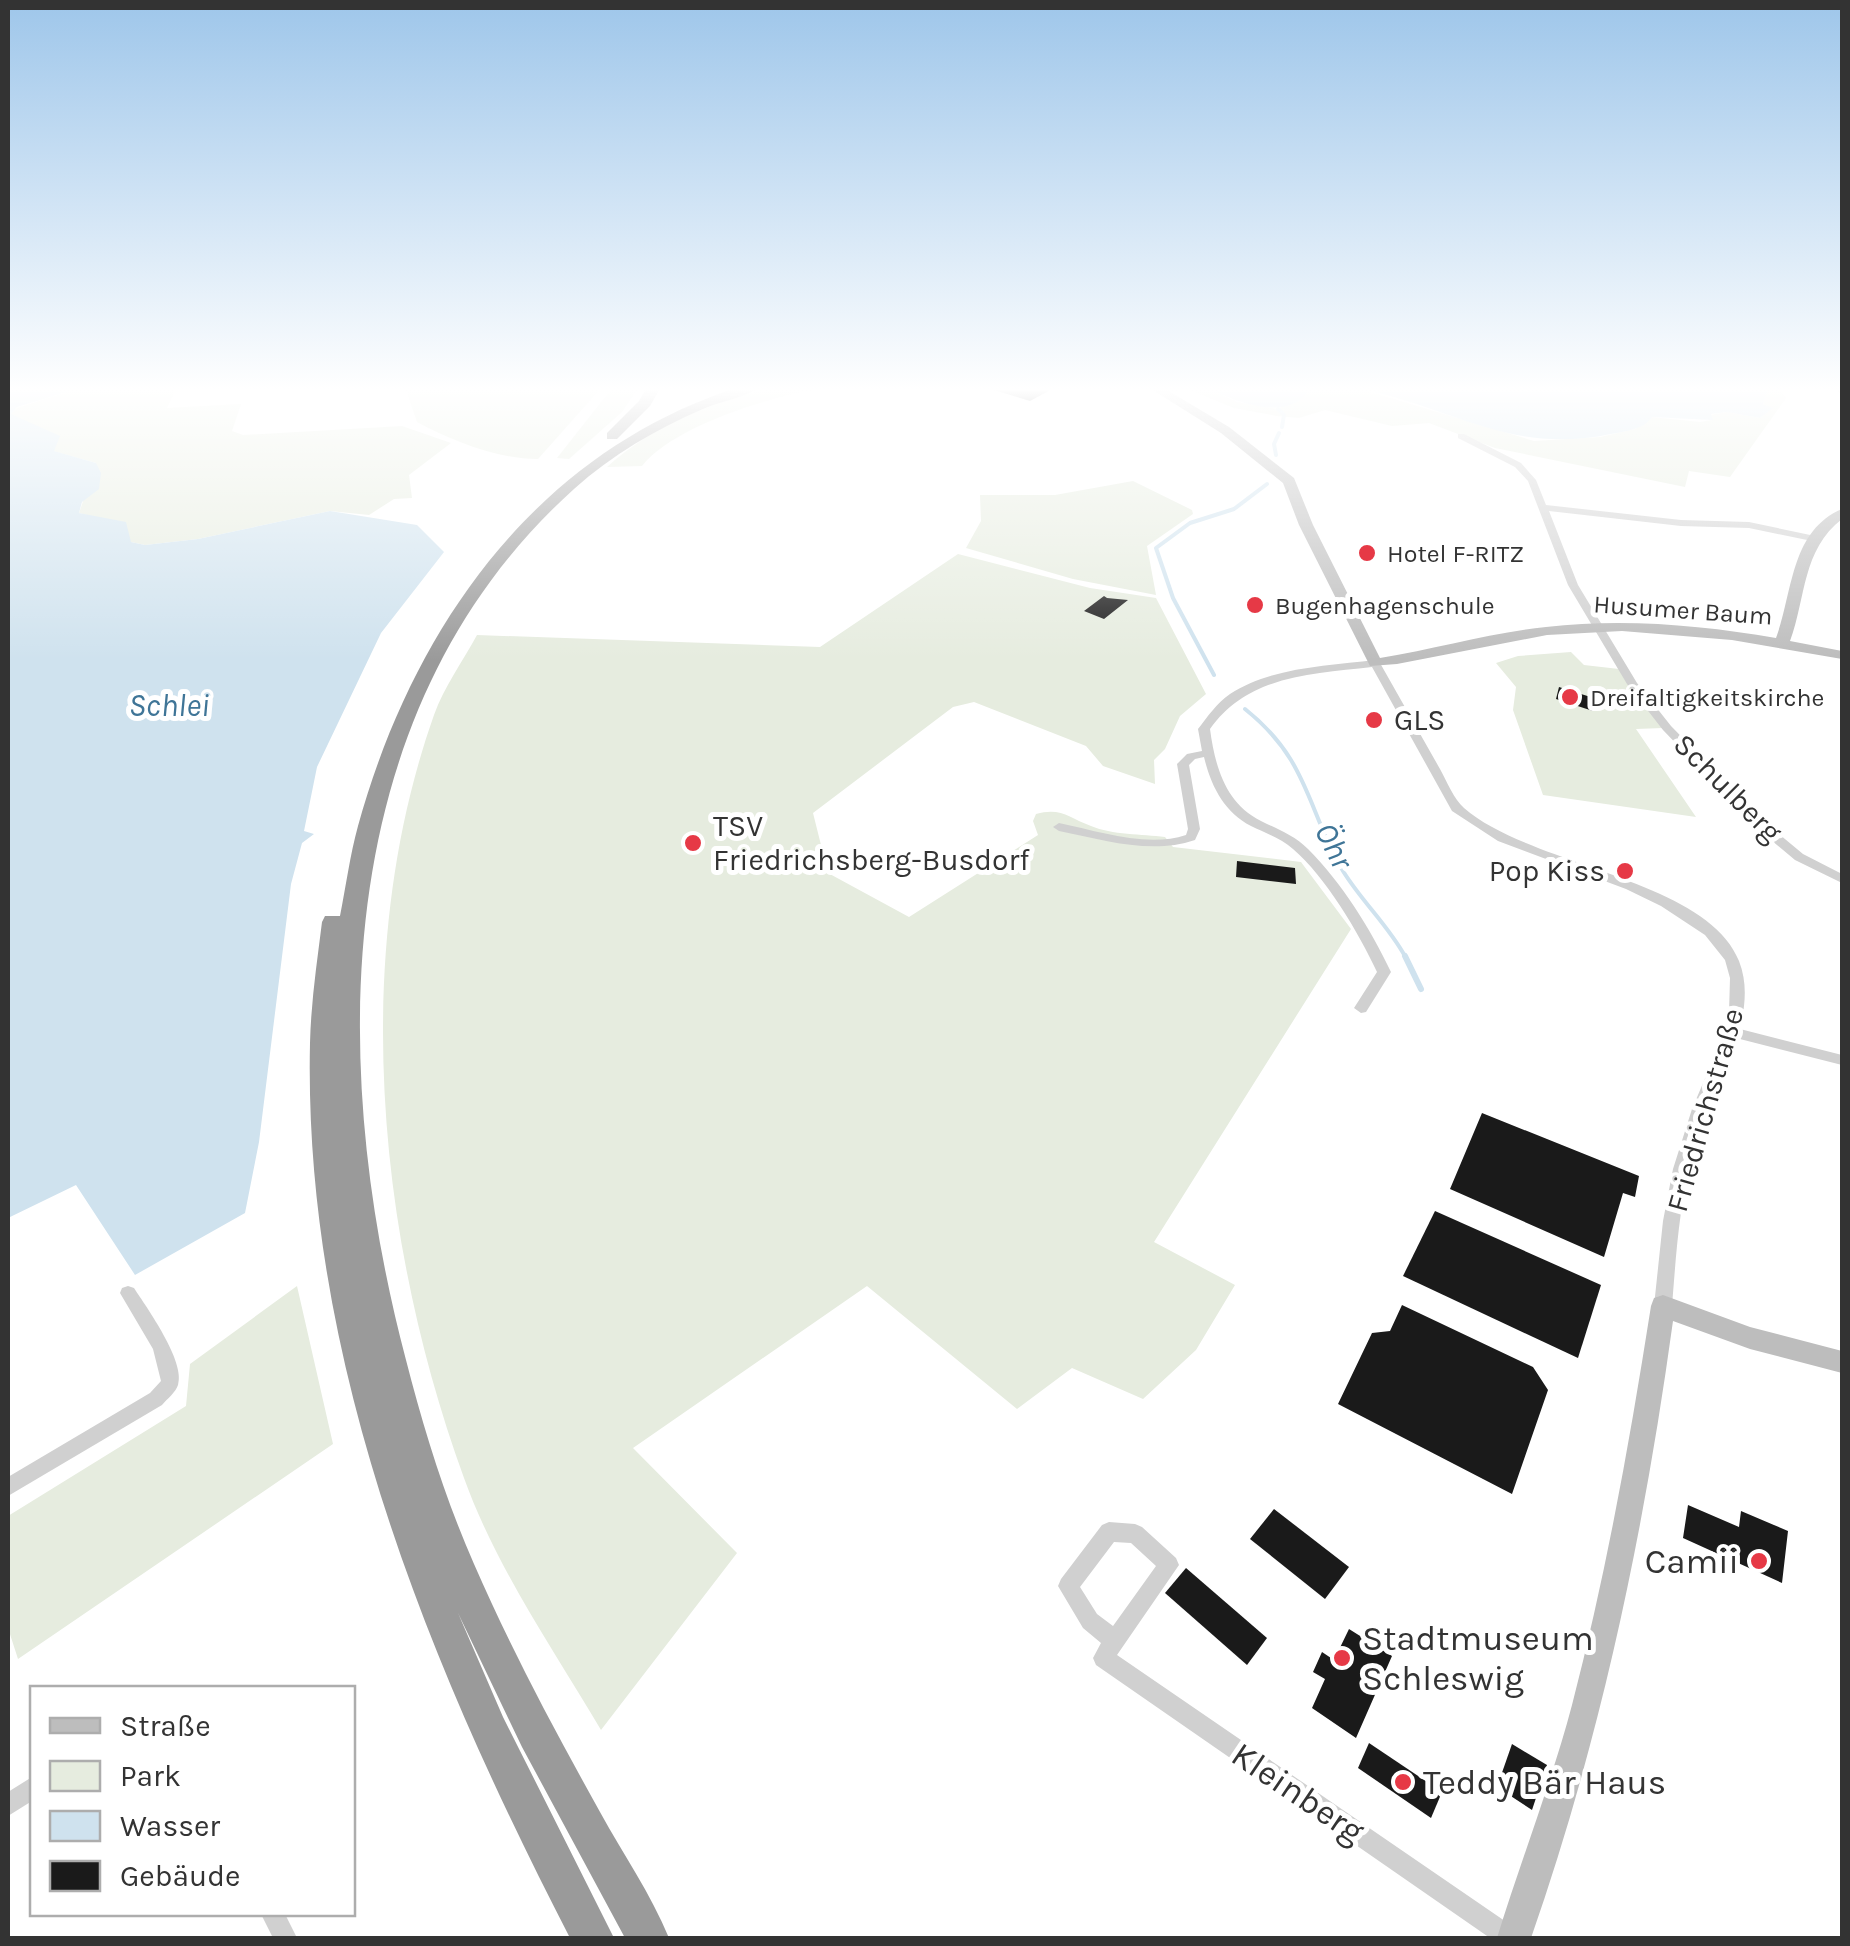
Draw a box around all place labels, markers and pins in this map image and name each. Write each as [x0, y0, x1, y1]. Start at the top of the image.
place label: Hotel F-RITZ [1387, 539, 1524, 568]
marker: Hotel F-RITZ [1356, 542, 1378, 564]
place label: Bugenhagenschule [1275, 591, 1495, 620]
marker: Bugenhagenschule [1244, 594, 1266, 616]
place label: Dreifaltigkeitskirche [1590, 683, 1824, 712]
marker: Dreifaltigkeitskirche [1559, 686, 1581, 708]
place label: GLS [1394, 702, 1445, 738]
marker: GLS [1363, 709, 1385, 731]
place label: TSV Friedrichsberg-Busdorf [713, 808, 1030, 878]
marker: TSV Friedrichsberg-Busdorf [682, 832, 704, 854]
place label: Pop Kiss [1489, 853, 1605, 889]
marker: Pop Kiss [1614, 860, 1636, 882]
place label: Camii [1645, 1541, 1739, 1582]
marker: Camii [1748, 1550, 1770, 1572]
place label: Stadtmuseum Schleswig [1362, 1618, 1594, 1699]
marker: Stadtmuseum Schleswig [1331, 1647, 1353, 1669]
place label: Teddy Bär Haus [1423, 1762, 1666, 1803]
marker: Teddy Bär Haus [1392, 1771, 1414, 1793]

